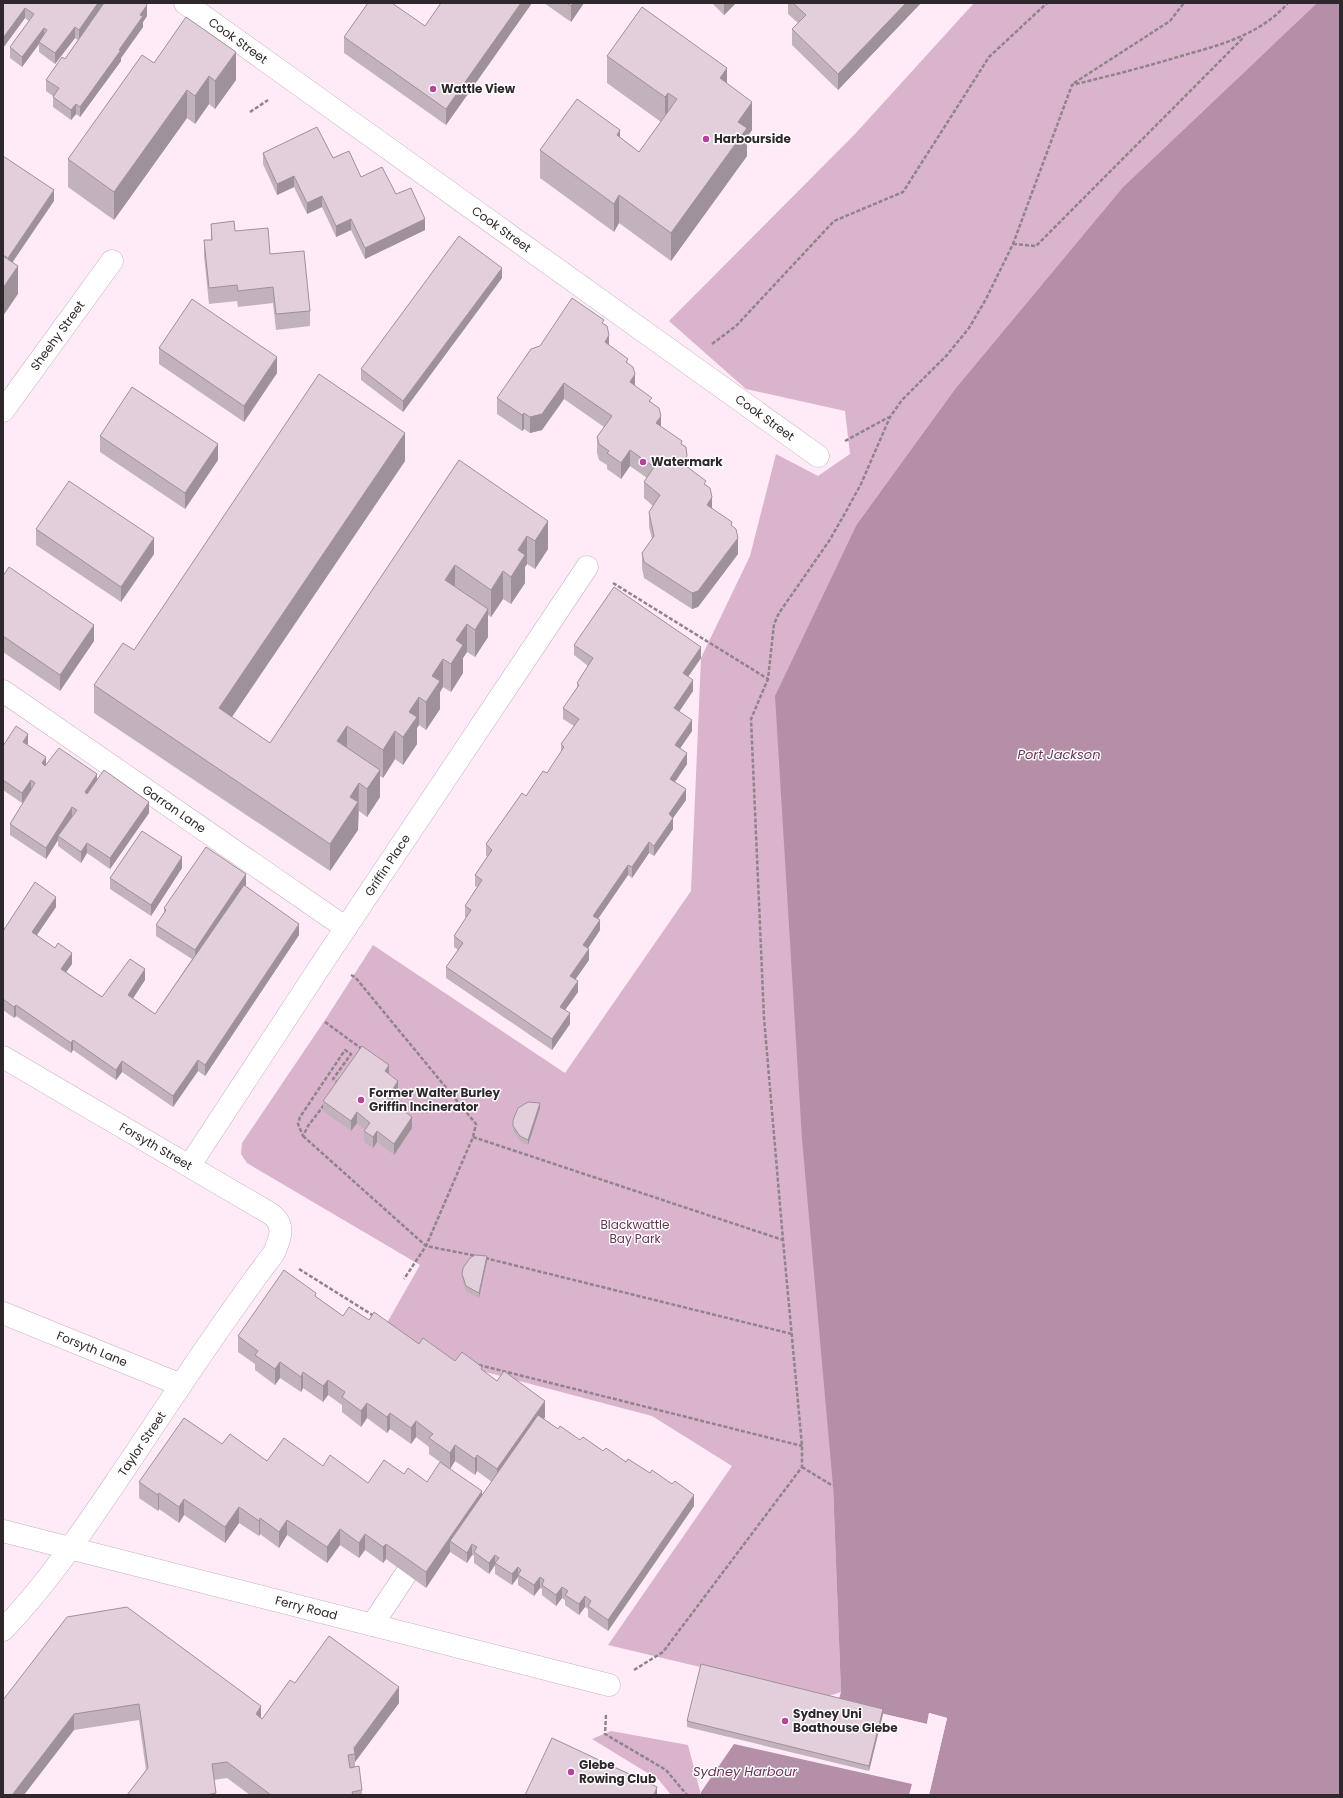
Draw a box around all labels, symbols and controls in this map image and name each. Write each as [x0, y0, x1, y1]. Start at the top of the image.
street label: Cook Street [205, 13, 271, 67]
place label: Wattle View [441, 80, 516, 97]
marker: Wattle View [428, 84, 438, 94]
place label: Harbourside [714, 130, 791, 147]
marker: Harbourside [701, 134, 711, 144]
street label: Cook Street [469, 202, 535, 256]
street label: Sheehy Street [26, 297, 88, 374]
street label: Cook Street [732, 390, 798, 445]
place label: Watermark [651, 453, 723, 470]
marker: Watermark [638, 457, 648, 467]
water label: Port Jackson [1018, 745, 1101, 764]
street label: Garran Lane [139, 781, 210, 837]
street label: Griffin Place [360, 831, 414, 899]
place label: Former Walter Burley Griffin Incinerator [369, 1084, 500, 1115]
marker: Former Walter Burley Griffin Incinerator [356, 1095, 366, 1105]
street label: Forsyth Street [116, 1118, 196, 1174]
park label: Blackwattle Bay Park [601, 1216, 669, 1247]
street label: Forsyth Lane [54, 1327, 130, 1370]
street label: Taylor Street [114, 1408, 170, 1479]
street label: Ferry Road [274, 1592, 339, 1624]
place label: Sydney Uni Boathouse Glebe [793, 1705, 898, 1736]
marker: Sydney Uni Boathouse Glebe [780, 1716, 790, 1726]
place label: Glebe Rowing Club [579, 1756, 656, 1787]
water label: Sydney Harbour [693, 1762, 798, 1781]
marker: Glebe Rowing Club [566, 1767, 576, 1777]

